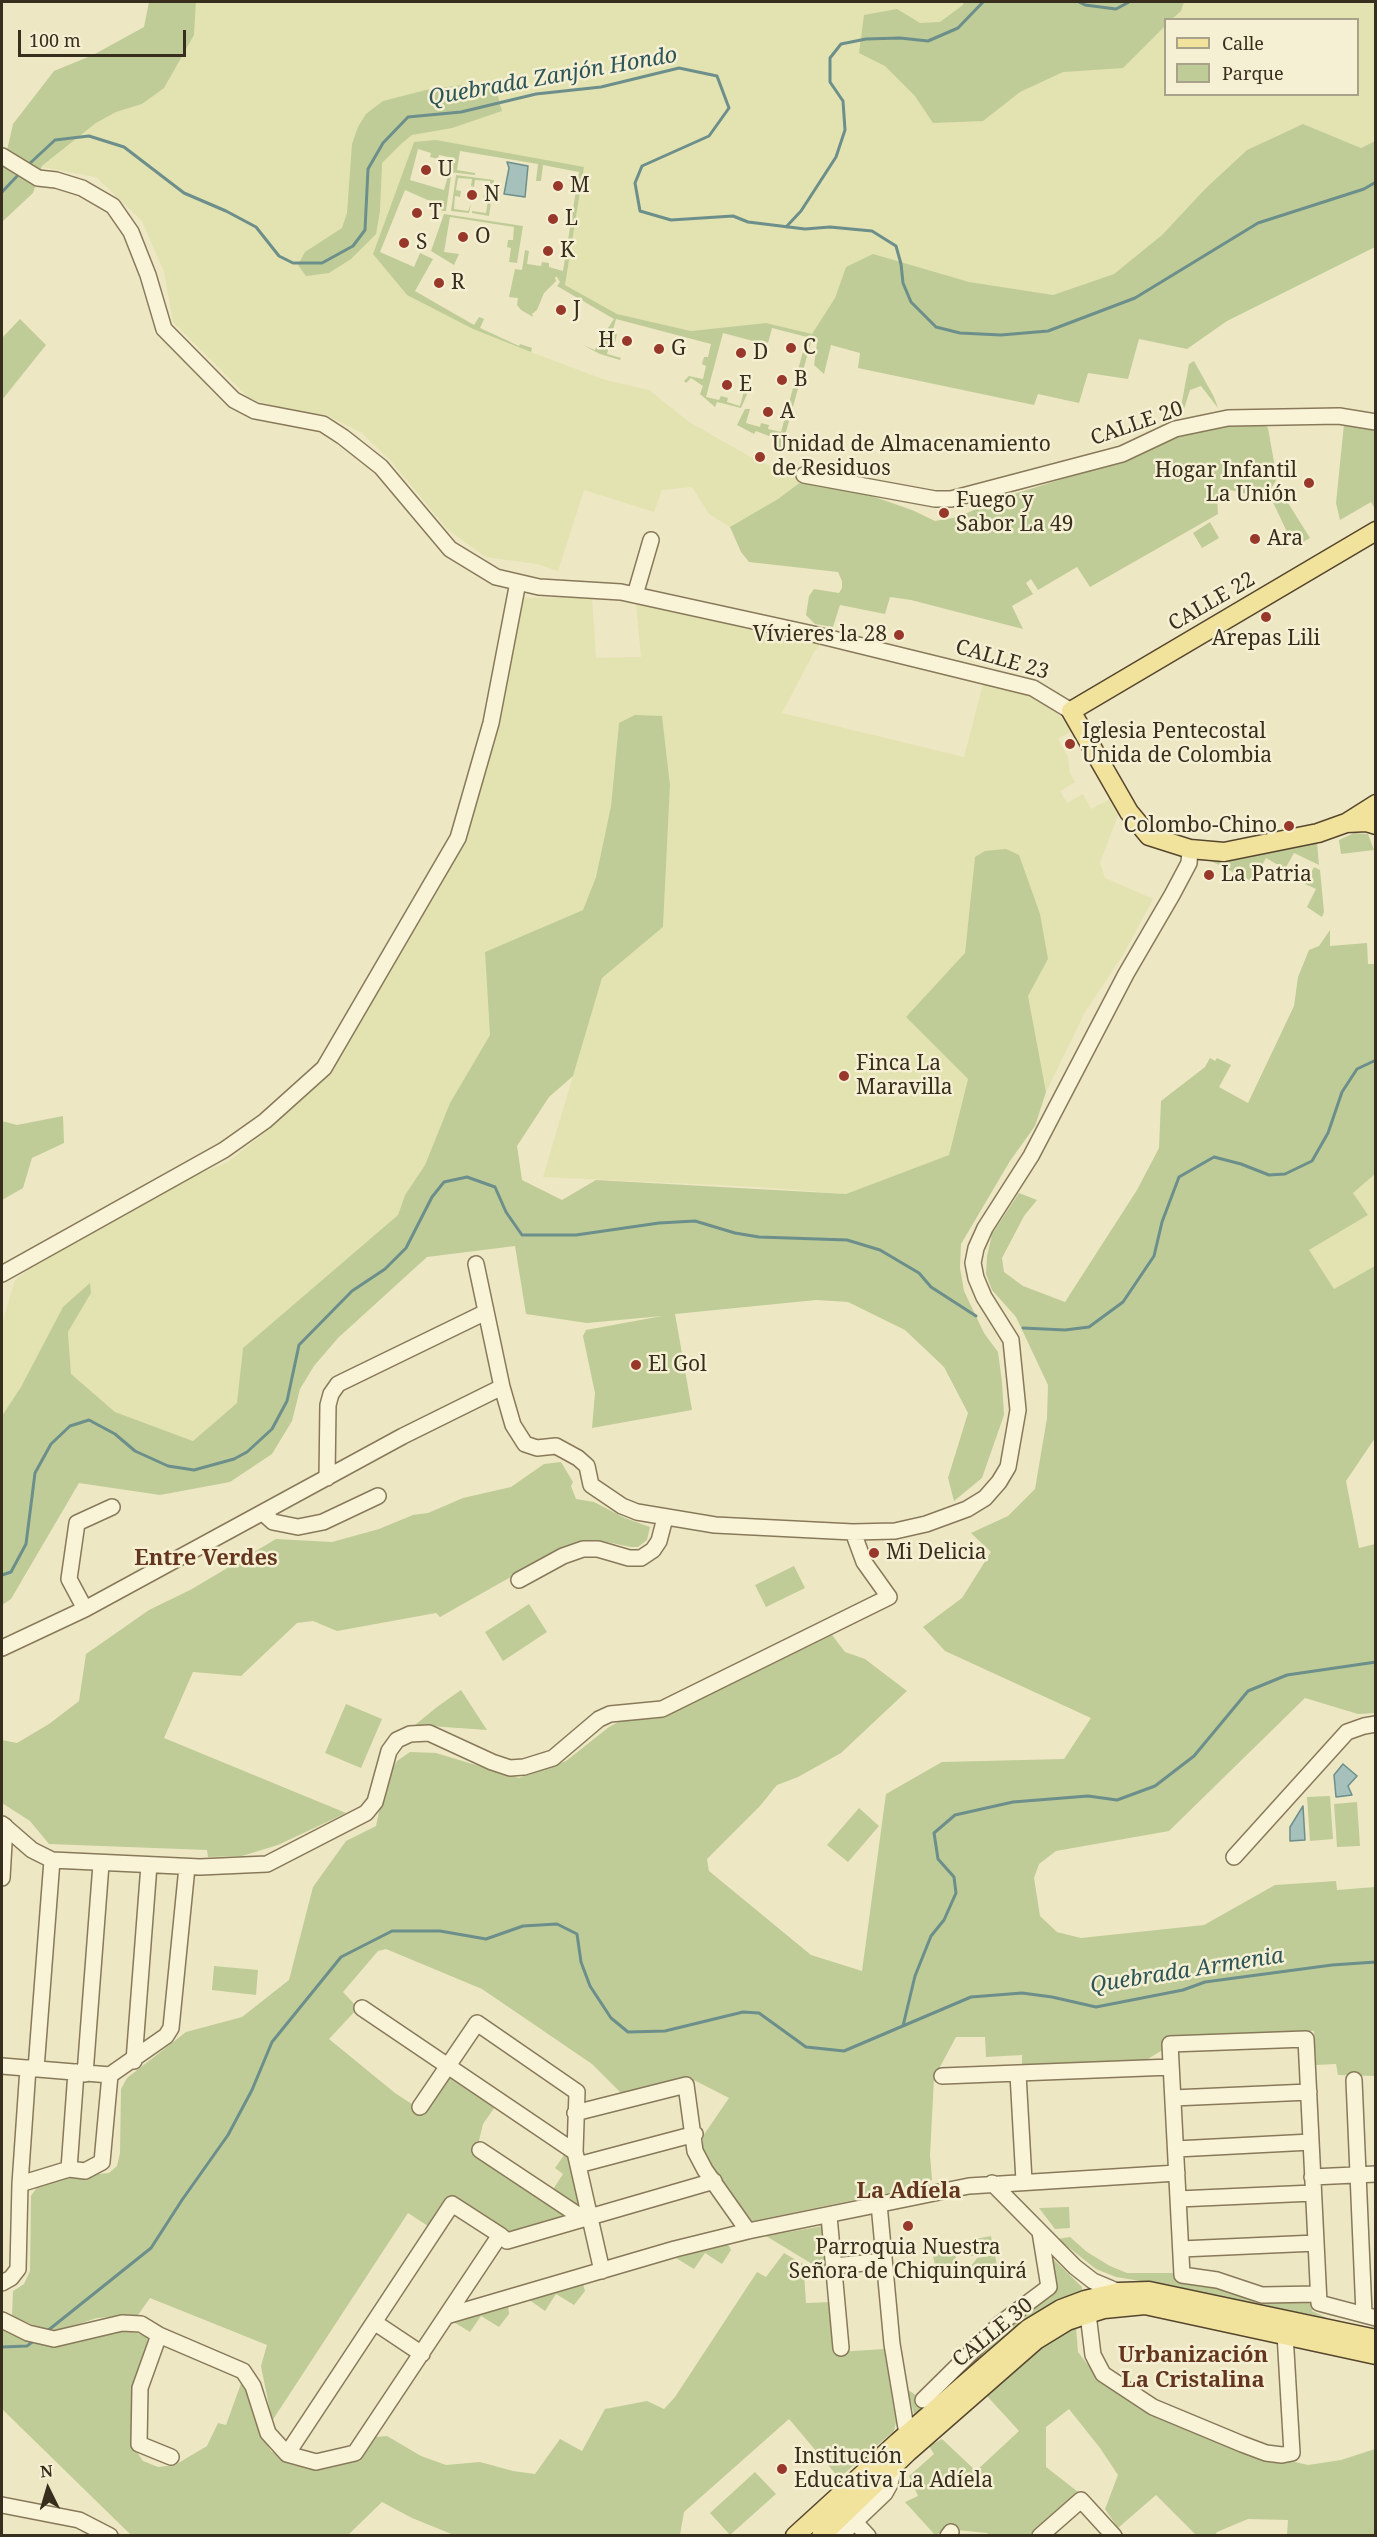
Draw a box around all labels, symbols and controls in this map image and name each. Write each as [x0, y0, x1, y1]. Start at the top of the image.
scale bar [21, 18, 189, 56]
legend [1164, 18, 1359, 96]
text: 100 m [29, 28, 81, 52]
text: Calle [1222, 31, 1264, 55]
water label: Quebrada Zanjón Hondo [426, 42, 680, 112]
text: Parque [1222, 61, 1284, 85]
place label: U [438, 157, 453, 183]
marker: U [419, 163, 433, 177]
place label: M [570, 173, 590, 199]
marker: M [551, 179, 565, 193]
place label: N [484, 182, 500, 208]
marker: N [465, 188, 479, 202]
place label: T [429, 200, 442, 226]
marker: T [410, 206, 424, 220]
place label: L [565, 206, 578, 232]
marker: L [546, 212, 560, 226]
place label: O [475, 224, 491, 250]
place label: S [416, 230, 427, 256]
marker: O [456, 230, 470, 244]
marker: S [397, 236, 411, 250]
place label: K [560, 238, 575, 264]
marker: K [541, 244, 555, 258]
place label: R [451, 270, 465, 296]
marker: R [432, 276, 446, 290]
place label: J [573, 297, 580, 323]
marker: J [554, 303, 568, 317]
place label: H [598, 328, 615, 354]
marker: H [620, 334, 634, 348]
place label: C [803, 335, 816, 361]
place label: G [671, 336, 686, 362]
place label: D [753, 340, 768, 366]
marker: C [784, 341, 798, 355]
marker: G [652, 342, 666, 356]
marker: D [734, 346, 748, 360]
place label: B [794, 367, 808, 393]
place label: E [739, 372, 752, 398]
marker: B [775, 373, 789, 387]
marker: E [720, 378, 734, 392]
street label: CALLE 20 [1088, 396, 1186, 452]
place label: A [780, 399, 795, 425]
marker: A [761, 405, 775, 419]
place label: Unidad de Almacenamiento de Residuos [772, 432, 1051, 482]
marker: Unidad de Almacenamiento de Residuos [753, 450, 767, 464]
place label: Hogar Infantil La Unión [1155, 458, 1297, 508]
marker: Hogar Infantil La Unión [1302, 476, 1316, 490]
place label: Fuego y Sabor La 49 [956, 488, 1073, 538]
marker: Fuego y Sabor La 49 [937, 506, 951, 520]
place label: Ara [1267, 526, 1303, 552]
marker: Ara [1248, 532, 1262, 546]
street label: CALLE 22 [1164, 567, 1260, 637]
marker: Arepas Lili [1259, 610, 1273, 624]
place label: Vívieres la 28 [753, 622, 887, 648]
place label: Arepas Lili [1212, 626, 1320, 652]
marker: Vívieres la 28 [892, 628, 906, 642]
street label: CALLE 23 [952, 635, 1052, 685]
place label: Iglesia Pentecostal Unida de Colombia [1082, 719, 1272, 769]
marker: Iglesia Pentecostal Unida de Colombia [1063, 737, 1077, 751]
place label: Colombo-Chino [1123, 813, 1277, 839]
marker: Colombo-Chino [1282, 819, 1296, 833]
place label: La Patria [1221, 862, 1312, 888]
marker: La Patria [1202, 868, 1216, 882]
place label: Finca La Maravilla [856, 1051, 953, 1101]
marker: Finca La Maravilla [837, 1069, 851, 1083]
place label: El Gol [648, 1352, 707, 1378]
marker: El Gol [629, 1358, 643, 1372]
place label: Mi Delicia [886, 1540, 986, 1566]
district label: Entre Verdes [134, 1546, 278, 1572]
marker: Mi Delicia [867, 1546, 881, 1560]
water label: Quebrada Armenia [1088, 1943, 1286, 1999]
district label: La Adíela [857, 2179, 961, 2205]
marker: Parroquia Nuestra Señora de Chiquinquirá [901, 2219, 915, 2233]
place label: Parroquia Nuestra Señora de Chiquinquirá [789, 2235, 1027, 2285]
street label: CALLE 30 [948, 2293, 1038, 2373]
district label: Urbanización La Cristalina [1118, 2343, 1268, 2394]
place label: Institución Educativa La Adíela [794, 2444, 993, 2494]
north arrow [18, 2459, 78, 2519]
text: N [39, 2460, 54, 2483]
marker: Institución Educativa La Adíela [775, 2462, 789, 2476]

